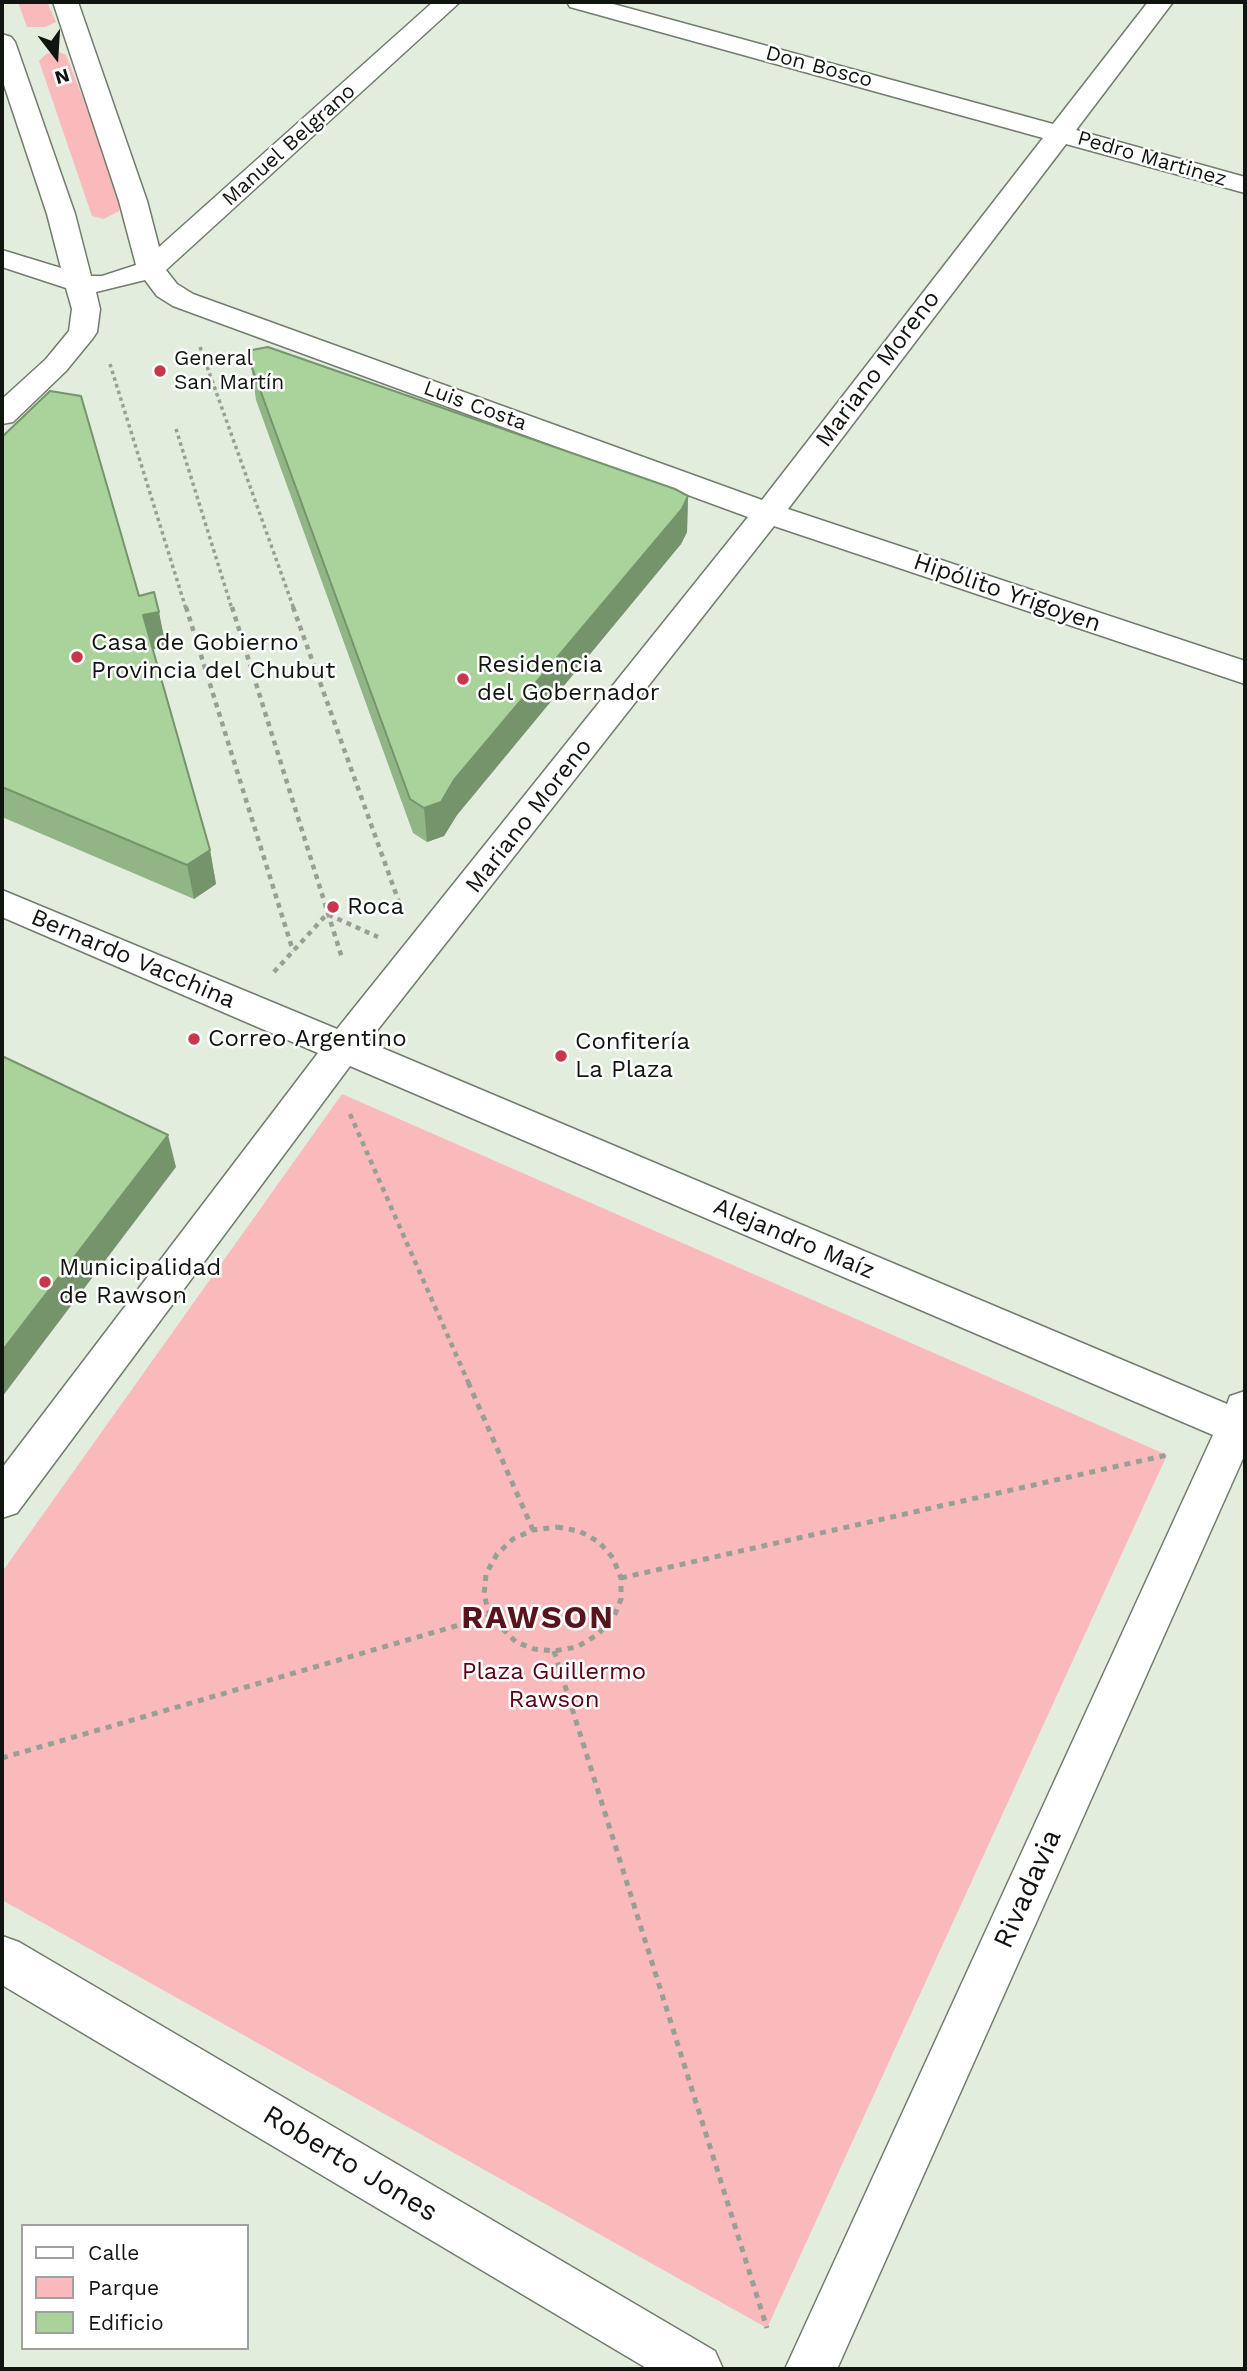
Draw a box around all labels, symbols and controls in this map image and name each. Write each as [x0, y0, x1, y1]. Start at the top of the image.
north arrow [21, 21, 91, 91]
street label: Don Bosco [763, 41, 875, 93]
text: N [52, 64, 72, 90]
street label: Manuel Belgrano [217, 79, 361, 211]
street label: Pedro Martinez [1074, 126, 1230, 192]
street label: Mariano Moreno [810, 285, 946, 453]
place label: General San Martín [174, 346, 284, 396]
marker: General San Martín [152, 363, 168, 379]
street label: Luis Costa [420, 376, 530, 436]
street label: Hipólito Yrigoyen [910, 547, 1104, 639]
place label: Casa de Gobierno Provincia del Chubut [91, 629, 335, 685]
marker: Casa de Gobierno Provincia del Chubut [69, 649, 85, 665]
place label: Residencia del Gobernador [477, 651, 660, 707]
marker: Residencia del Gobernador [455, 671, 471, 687]
street label: Mariano Moreno [460, 733, 598, 899]
place label: Roca [347, 893, 404, 921]
marker: Roca [325, 899, 341, 915]
street label: Bernardo Vacchina [27, 903, 239, 1015]
place label: Correo Argentino [208, 1025, 407, 1053]
place label: Confitería La Plaza [575, 1028, 690, 1084]
marker: Correo Argentino [186, 1031, 202, 1047]
marker: Confitería La Plaza [553, 1048, 569, 1064]
street label: Alejandro Maíz [709, 1192, 879, 1286]
place label: Municipalidad de Rawson [59, 1254, 221, 1310]
marker: Municipalidad de Rawson [37, 1274, 53, 1290]
district label: RAWSON [462, 1600, 614, 1638]
park label: Plaza Guillermo Rawson [462, 1658, 646, 1714]
street label: Rivadavia [987, 1824, 1069, 1954]
street label: Roberto Jones [256, 2099, 444, 2229]
legend [21, 2224, 248, 2350]
text: Calle [88, 2240, 139, 2265]
text: Parque [88, 2275, 159, 2300]
text: Edificio [88, 2310, 164, 2335]

